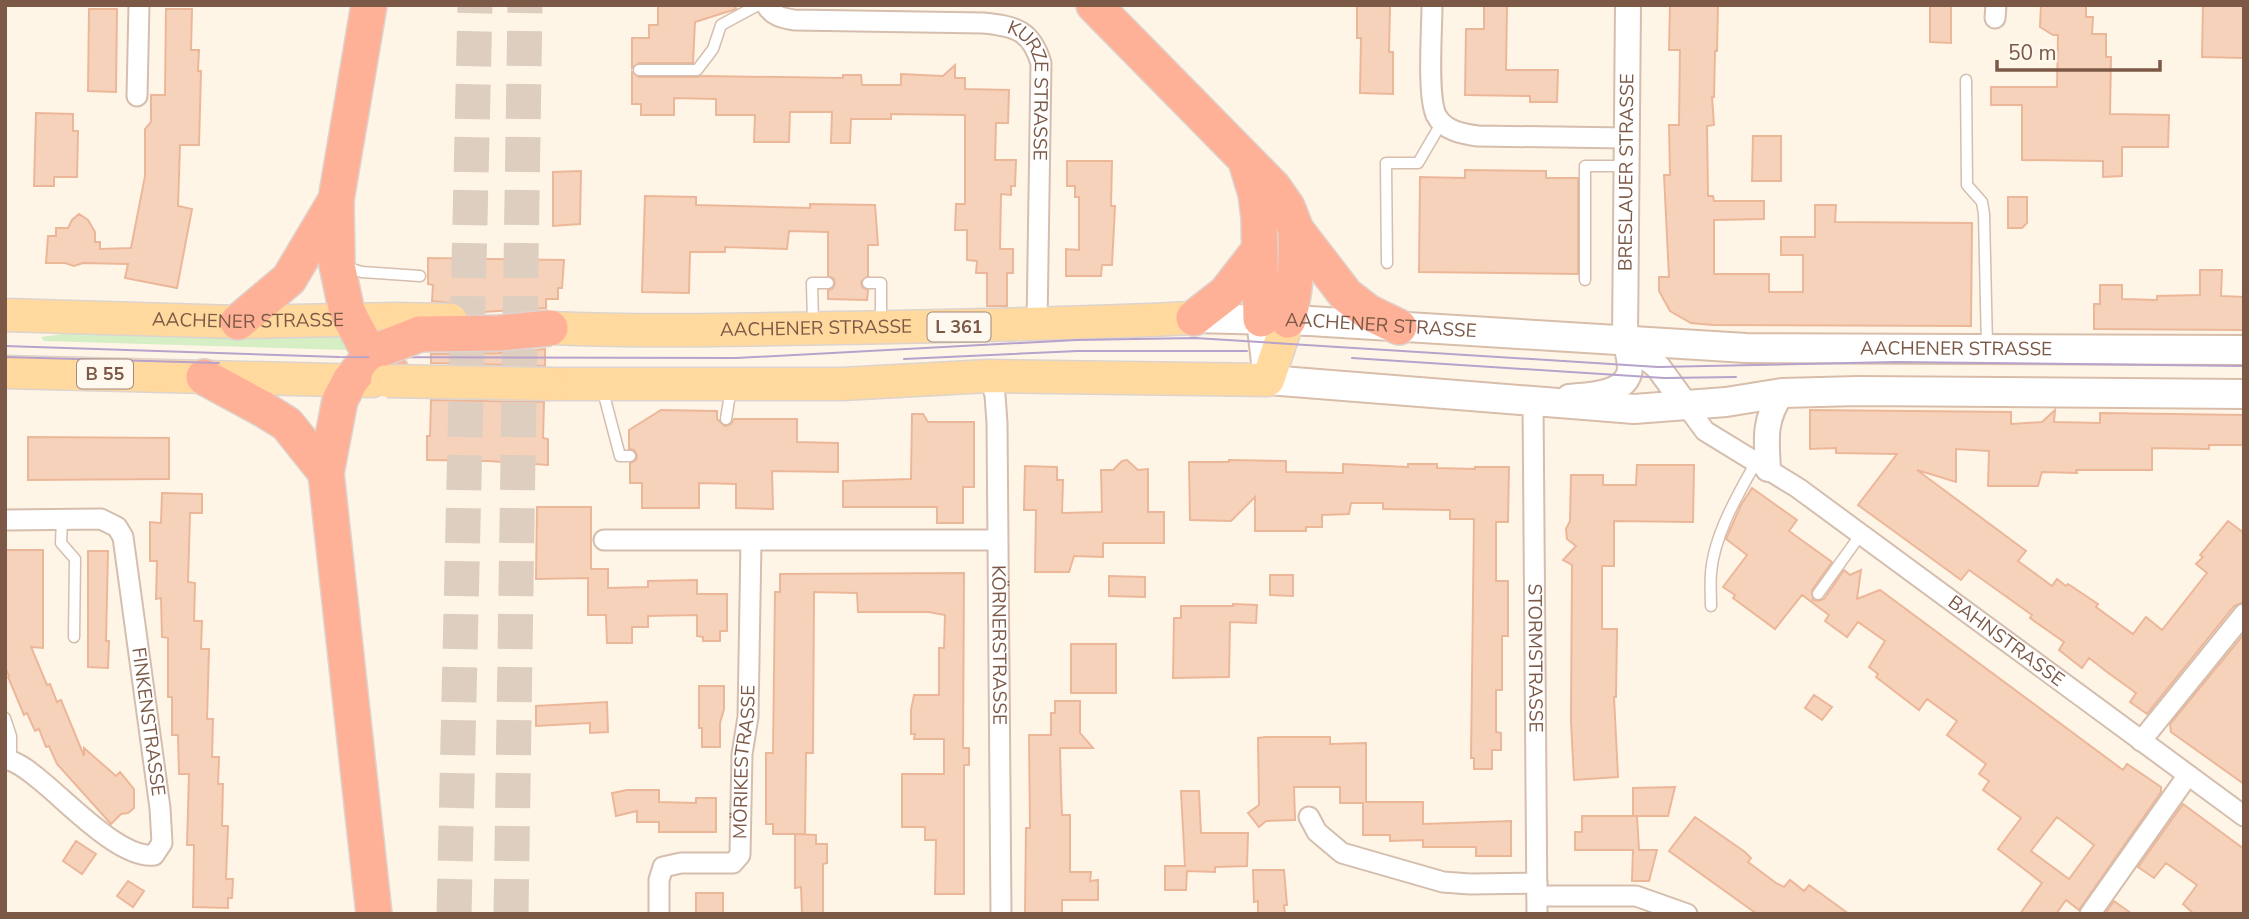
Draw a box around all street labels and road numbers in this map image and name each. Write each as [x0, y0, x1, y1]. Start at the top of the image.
street label: KURZE STRASSE [1004, 14, 1054, 161]
street label: BRESLAUER STRASSE [1613, 73, 1640, 271]
street label: AACHENER STRASSE [151, 306, 344, 335]
street label: AACHENER STRASSE [1285, 307, 1478, 344]
road number: L 361 [928, 312, 990, 342]
street label: AACHENER STRASSE [720, 314, 912, 343]
street label: AACHENER STRASSE [1860, 335, 2052, 362]
road number: B 55 [77, 360, 133, 388]
street label: KÖRNERSTRASSE [985, 565, 1012, 725]
street label: STORMSTRASSE [1521, 583, 1549, 733]
street label: BAHNSTRASSE [1943, 590, 2070, 693]
street label: FINKENSTRASSE [125, 646, 171, 798]
street label: MÖRIKESTRASSE [727, 685, 762, 839]

